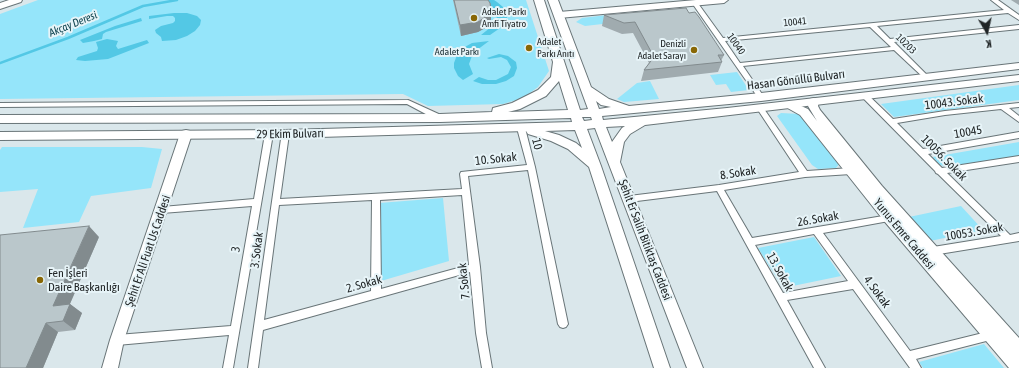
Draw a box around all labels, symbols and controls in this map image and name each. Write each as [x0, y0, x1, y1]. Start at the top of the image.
place label: Adalet Parkı Amfi Tiyatro [482, 6, 526, 30]
water label: Akçay Deresi [47, 8, 99, 40]
north arrow [967, 12, 1007, 52]
marker: Adalet Parkı Amfi Tiyatro [469, 13, 479, 23]
street label: 10041 [783, 15, 807, 29]
street label: 10040 [724, 31, 748, 57]
street label: 10203 [893, 32, 919, 56]
place label: Adalet Parkı Anıtı [537, 36, 574, 60]
place label: Denizli Adalet Sarayı [638, 38, 686, 62]
text: K [985, 38, 992, 50]
marker: Adalet Parkı Anıtı [524, 43, 534, 53]
marker: Denizli Adalet Sarayı [689, 45, 699, 55]
park label: Adalet Parkı [435, 46, 479, 58]
street label: Hasan Gönüllü Bulvarı [746, 67, 846, 93]
street label: 10043. Sokak [924, 91, 984, 113]
street label: 10045 [953, 122, 983, 142]
street label: 29 Ekim Bulvarı [256, 126, 324, 142]
street label: 10056. Sokak [918, 132, 970, 184]
street label: 10 [529, 137, 545, 151]
street label: 10. Sokak [474, 150, 518, 168]
street label: 8. Sokak [719, 163, 757, 183]
street label: Şehit Er Salih Bitiktaş Caddesi [615, 178, 675, 302]
street label: Şehit Er Ali Fuat Us Caddesi [122, 193, 174, 309]
street label: Yunus Emre Caddesi [870, 196, 938, 272]
street label: 26. Sokak [796, 208, 840, 230]
street label: 10053. Sokak [944, 220, 1004, 244]
street label: 3. Sokak [248, 231, 266, 269]
street label: 3 [228, 245, 244, 253]
street label: 13. Sokak [764, 250, 796, 294]
street label: 7. Sokak [455, 262, 473, 300]
place label: Fen İşleri Daire Başkanlığı [48, 266, 120, 294]
street label: 2. Sokak [345, 272, 383, 296]
street label: 4. Sokak [861, 273, 893, 311]
marker: Fen İşleri Daire Başkanlığı [35, 275, 45, 285]

